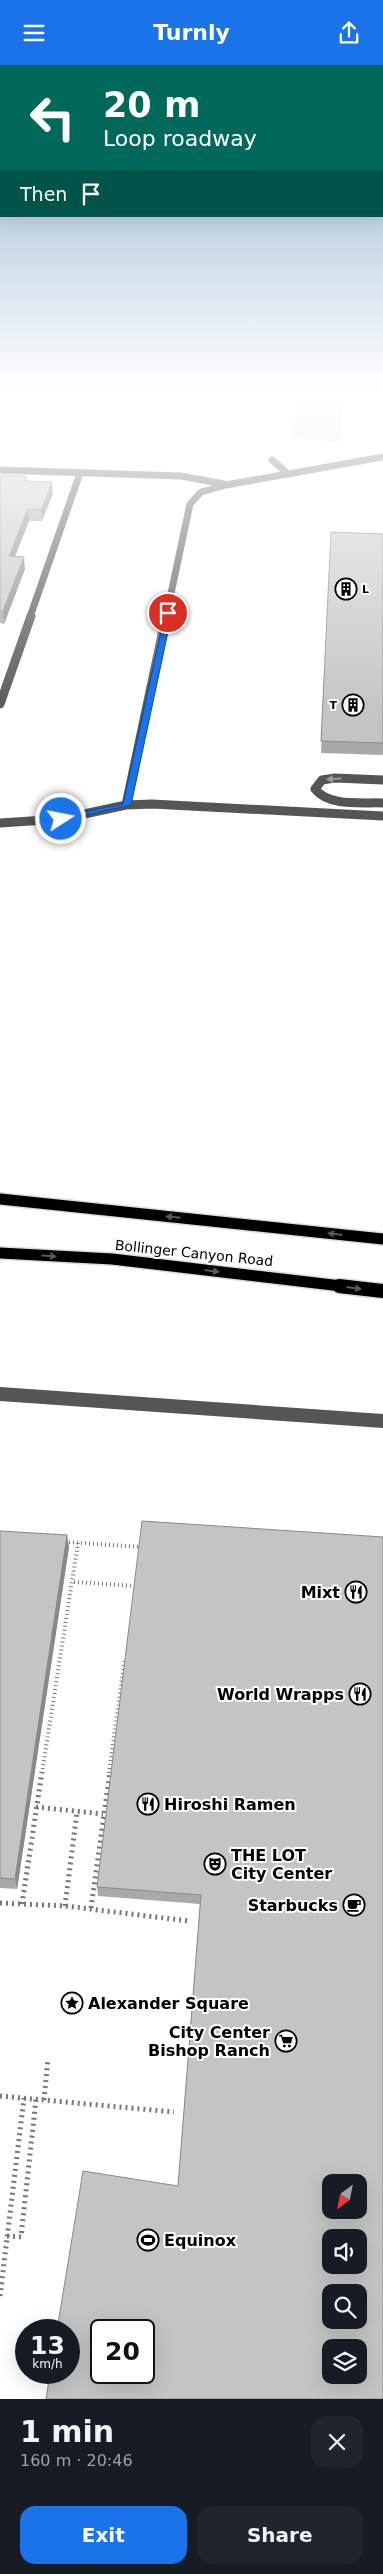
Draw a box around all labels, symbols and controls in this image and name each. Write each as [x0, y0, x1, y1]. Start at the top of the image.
icon: menu [20, 19, 48, 47]
icon: share [335, 19, 363, 47]
text: Turnly [153, 20, 230, 45]
icon: left [20, 85, 85, 150]
text: 20 m [103, 85, 200, 125]
text: Loop roadway [103, 126, 257, 151]
icon: arrive [77, 180, 105, 208]
text: Then [20, 183, 67, 205]
building icon: L [334, 577, 358, 601]
place label: L [362, 583, 369, 596]
pin [147, 592, 189, 634]
icon: arrive [154, 599, 182, 627]
building icon: T [341, 693, 365, 717]
place label: T [329, 699, 337, 712]
one-way arrow [326, 775, 342, 783]
position arrow [34, 792, 86, 844]
one-way arrow [165, 1212, 181, 1220]
one-way arrow [326, 1230, 342, 1238]
street label: Bollinger Canyon Road [114, 1237, 274, 1269]
one-way arrow [41, 1252, 57, 1260]
one-way arrow [205, 1267, 221, 1275]
one-way arrow [346, 1284, 362, 1292]
restaurant icon: Mixt [344, 1580, 368, 1604]
place label: Mixt [301, 1583, 340, 1602]
restaurant icon: World Wrapps [348, 1682, 372, 1706]
place label: World Wrapps [217, 1685, 344, 1704]
restaurant icon: Hiroshi Ramen [136, 1792, 160, 1816]
place label: Hiroshi Ramen [164, 1795, 296, 1814]
place label: THE LOT City Center [231, 1846, 332, 1883]
theatre icon: THE LOT City Center [203, 1852, 227, 1876]
cafe icon: Starbucks [342, 1893, 366, 1917]
place label: Starbucks [248, 1896, 338, 1915]
place icon: Alexander Square [60, 1991, 84, 2015]
place label: Alexander Square [88, 1994, 249, 2013]
place label: City Center Bishop Ranch [148, 2023, 270, 2060]
supermarket icon: City Center Bishop Ranch [274, 2029, 298, 2053]
north arrow [322, 2174, 368, 2219]
map controls [322, 2174, 367, 2384]
sports icon: Equinox [136, 2228, 160, 2252]
button: sound [322, 2229, 367, 2274]
place label: Equinox [164, 2231, 237, 2250]
button: search [322, 2284, 367, 2329]
speed limit sign: 20 [90, 2319, 155, 2384]
text: 13 [30, 2331, 65, 2360]
button: layers [322, 2339, 367, 2384]
text: km/h [32, 2357, 63, 2371]
text: 1 min [20, 2414, 114, 2449]
button: close [311, 2416, 363, 2468]
text: 160 m · 20:46 [20, 2451, 133, 2470]
button: Exit [20, 2506, 187, 2564]
button: Share [197, 2506, 363, 2564]

